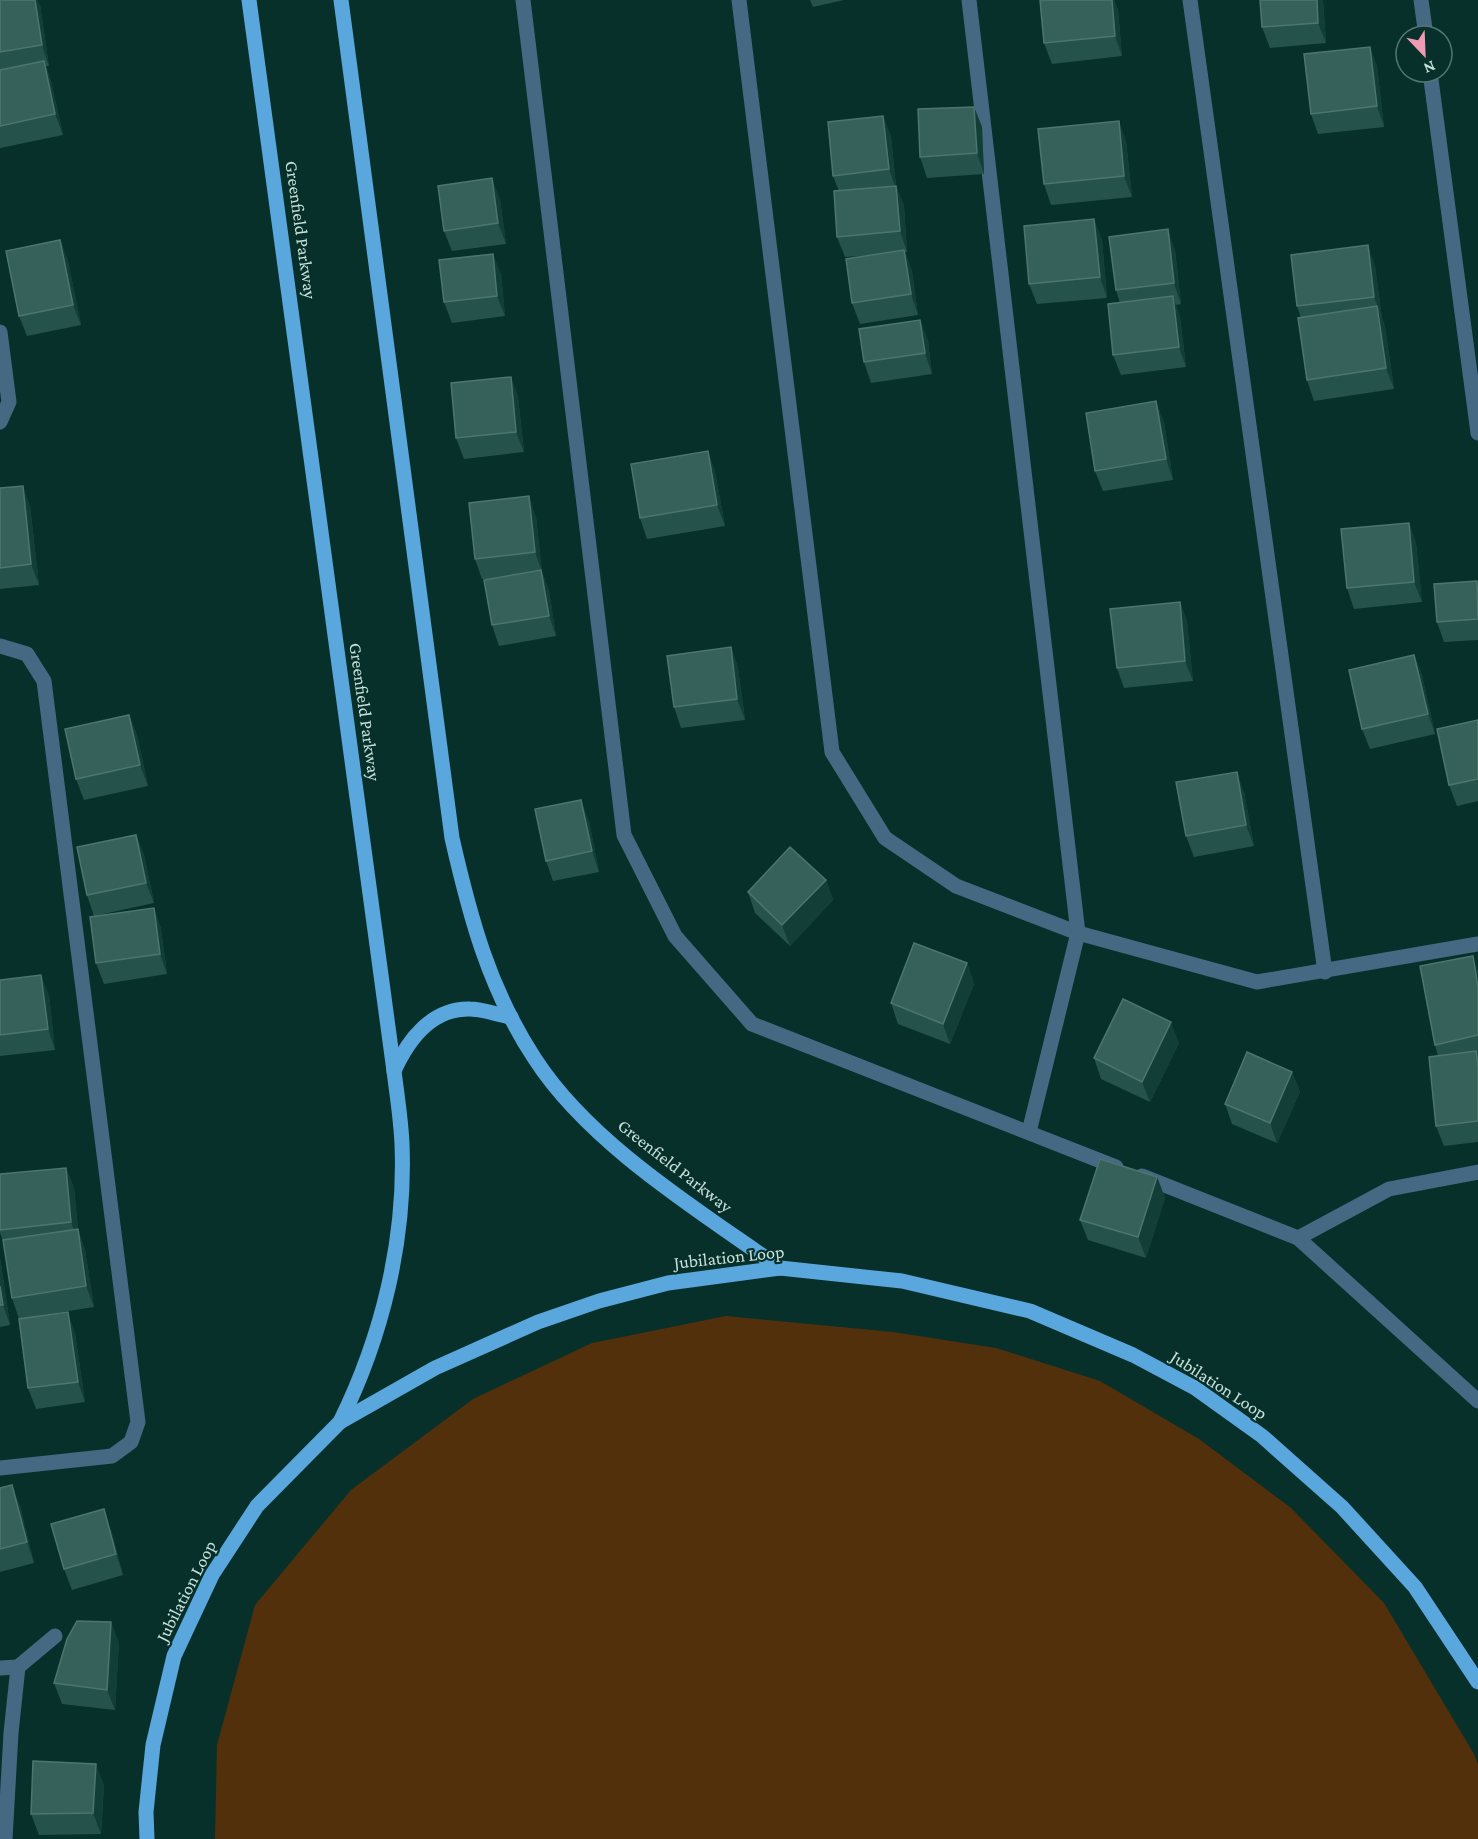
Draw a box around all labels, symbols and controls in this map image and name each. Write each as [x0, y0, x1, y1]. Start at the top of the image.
north arrow [1394, 24, 1454, 84]
text: N [1421, 57, 1438, 77]
street label: Greenfield Parkway [281, 160, 321, 301]
street label: Greenfield Parkway [345, 642, 385, 783]
street label: Greenfield Parkway [614, 1115, 737, 1217]
street label: Jubilation Loop [671, 1241, 785, 1273]
street label: Jubilation Loop [1165, 1345, 1271, 1424]
street label: Jubilation Loop [151, 1537, 220, 1647]

